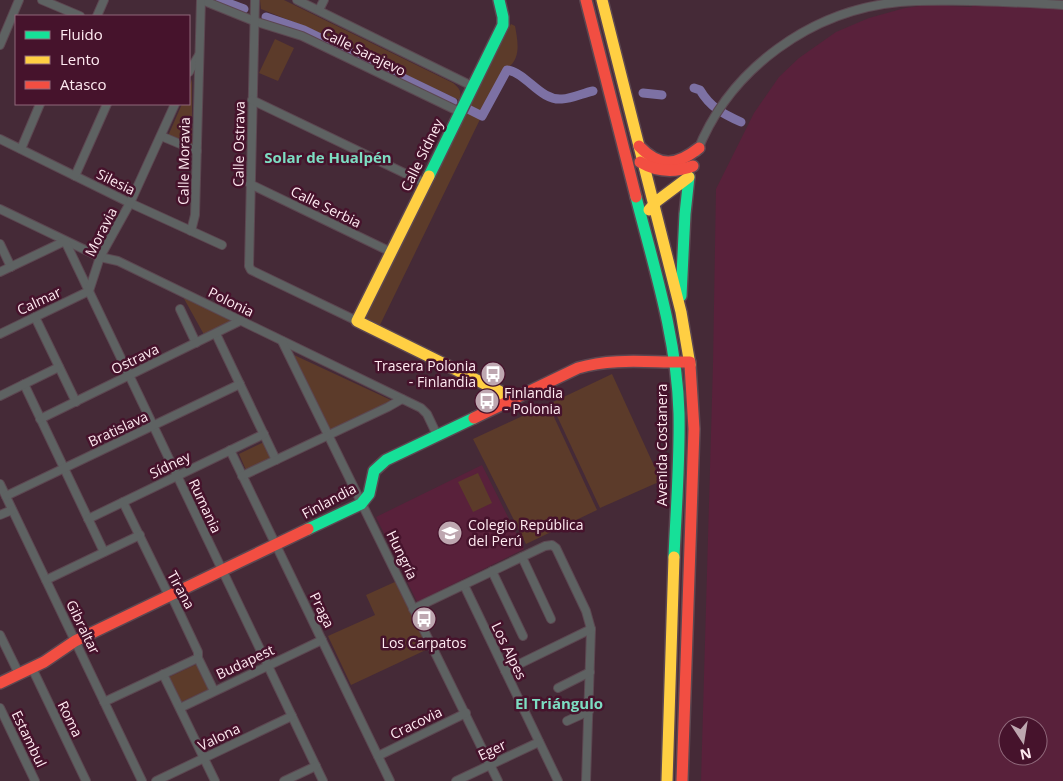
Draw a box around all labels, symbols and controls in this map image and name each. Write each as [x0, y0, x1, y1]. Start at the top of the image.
legend [15, 15, 190, 105]
street label: Calle Sarajevo [319, 23, 409, 80]
text: Fluido [60, 24, 103, 44]
text: Lento [60, 49, 100, 69]
text: Atasco [60, 74, 107, 94]
street label: Calle Ostrava [228, 101, 249, 187]
street label: Calle Sídney [396, 114, 448, 194]
street label: Calle Moravia [173, 117, 194, 205]
district label: Solar de Hualpén [264, 147, 392, 167]
street label: Silesia [94, 164, 139, 199]
street label: Calle Serbia [288, 181, 365, 232]
street label: Moravia [80, 204, 121, 260]
street label: Calmar [14, 282, 64, 319]
street label: Polonia [205, 282, 257, 321]
street label: Ostrava [108, 339, 162, 378]
place label: Trasera Polonia - Finlandia [374, 356, 476, 391]
bus stop icon: Trasera Polonia - Finlandia [480, 361, 506, 387]
place label: Finlandia - Polonia [504, 383, 563, 418]
street label: Avenida Costanera [652, 384, 671, 506]
bus stop icon: Finlandia - Polonia [474, 388, 500, 414]
street label: Bratislava [85, 406, 151, 451]
street label: Sídney [146, 446, 194, 483]
street label: Rumania [185, 476, 226, 536]
street label: Finlandia [298, 478, 359, 523]
place label: Colegio República del Perú [468, 515, 584, 550]
school or university icon: Colegio República del Perú [437, 520, 463, 546]
street label: Hungría [382, 527, 422, 582]
street label: Tirana [163, 567, 200, 612]
street label: Praga [306, 589, 339, 631]
street label: Gibraltar [62, 597, 105, 657]
bus stop icon: Los Carpatos [411, 606, 437, 632]
street label: Los Alpes [487, 619, 532, 683]
place label: Los Carpatos [382, 633, 467, 652]
street label: Budapest [213, 640, 277, 683]
district label: El Triángulo [515, 693, 603, 713]
street label: Roma [54, 698, 87, 740]
street label: Cracovia [387, 702, 445, 743]
street label: Estambul [8, 707, 51, 770]
north arrow [998, 716, 1048, 766]
street label: Valona [195, 718, 243, 755]
street label: Eger [475, 735, 509, 764]
text: N [1018, 744, 1033, 765]

